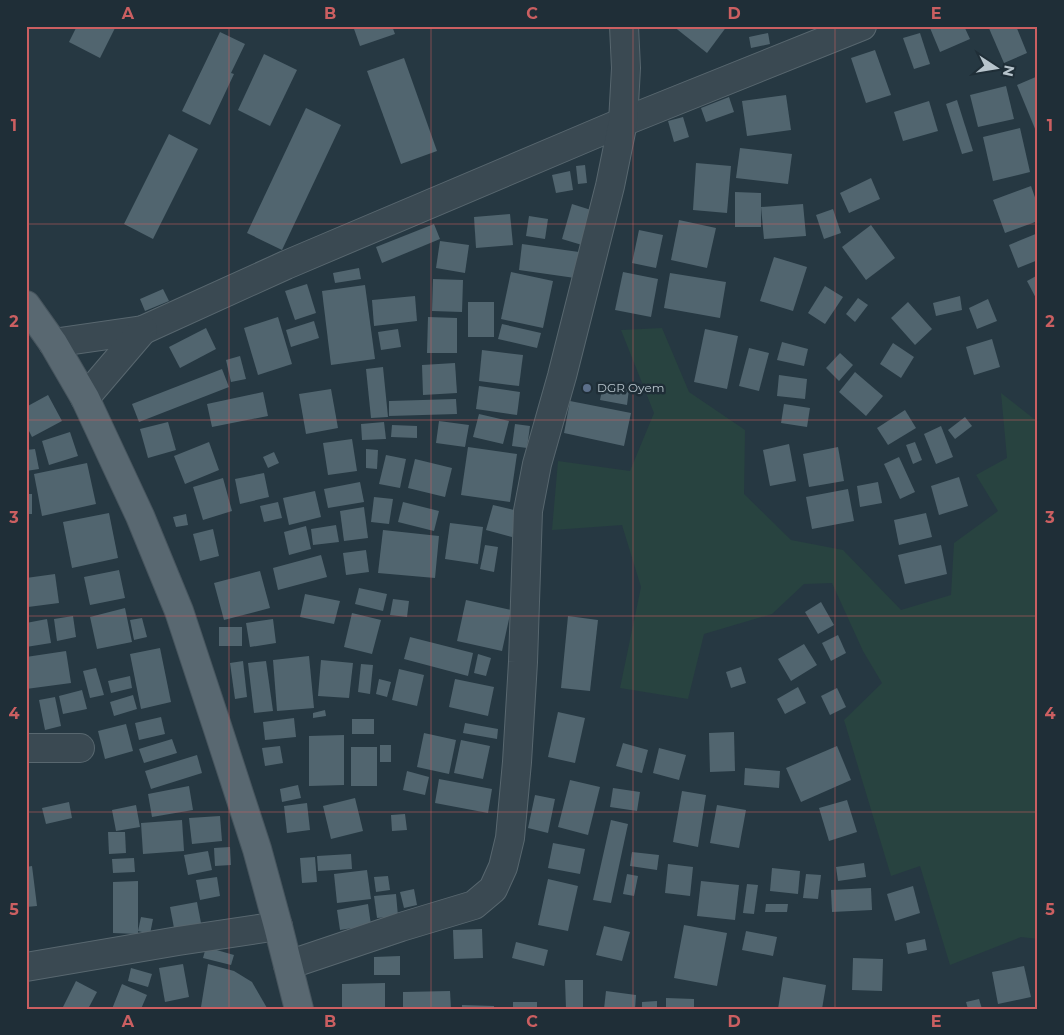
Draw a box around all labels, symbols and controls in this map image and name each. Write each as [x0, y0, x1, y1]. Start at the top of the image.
text: A [121, 4, 135, 23]
text: B [324, 4, 336, 23]
text: C [526, 4, 538, 23]
text: D [727, 4, 741, 23]
text: E [931, 4, 941, 23]
north arrow [972, 42, 1022, 92]
text: N [999, 63, 1019, 78]
text: 1 [11, 116, 17, 135]
text: 1 [1047, 116, 1053, 135]
text: 2 [9, 312, 19, 331]
text: 2 [1045, 312, 1055, 331]
place label: DGR Oyem [597, 380, 664, 395]
marker: DGR Oyem [581, 382, 593, 394]
text: 3 [8, 508, 19, 527]
text: 3 [1044, 508, 1055, 527]
text: 4 [8, 704, 20, 723]
text: 4 [1044, 704, 1056, 723]
text: 5 [9, 900, 19, 919]
text: 5 [1045, 900, 1055, 919]
text: A [121, 1012, 135, 1031]
text: B [324, 1012, 336, 1031]
text: C [526, 1012, 538, 1031]
text: D [727, 1012, 741, 1031]
text: E [931, 1012, 941, 1031]

